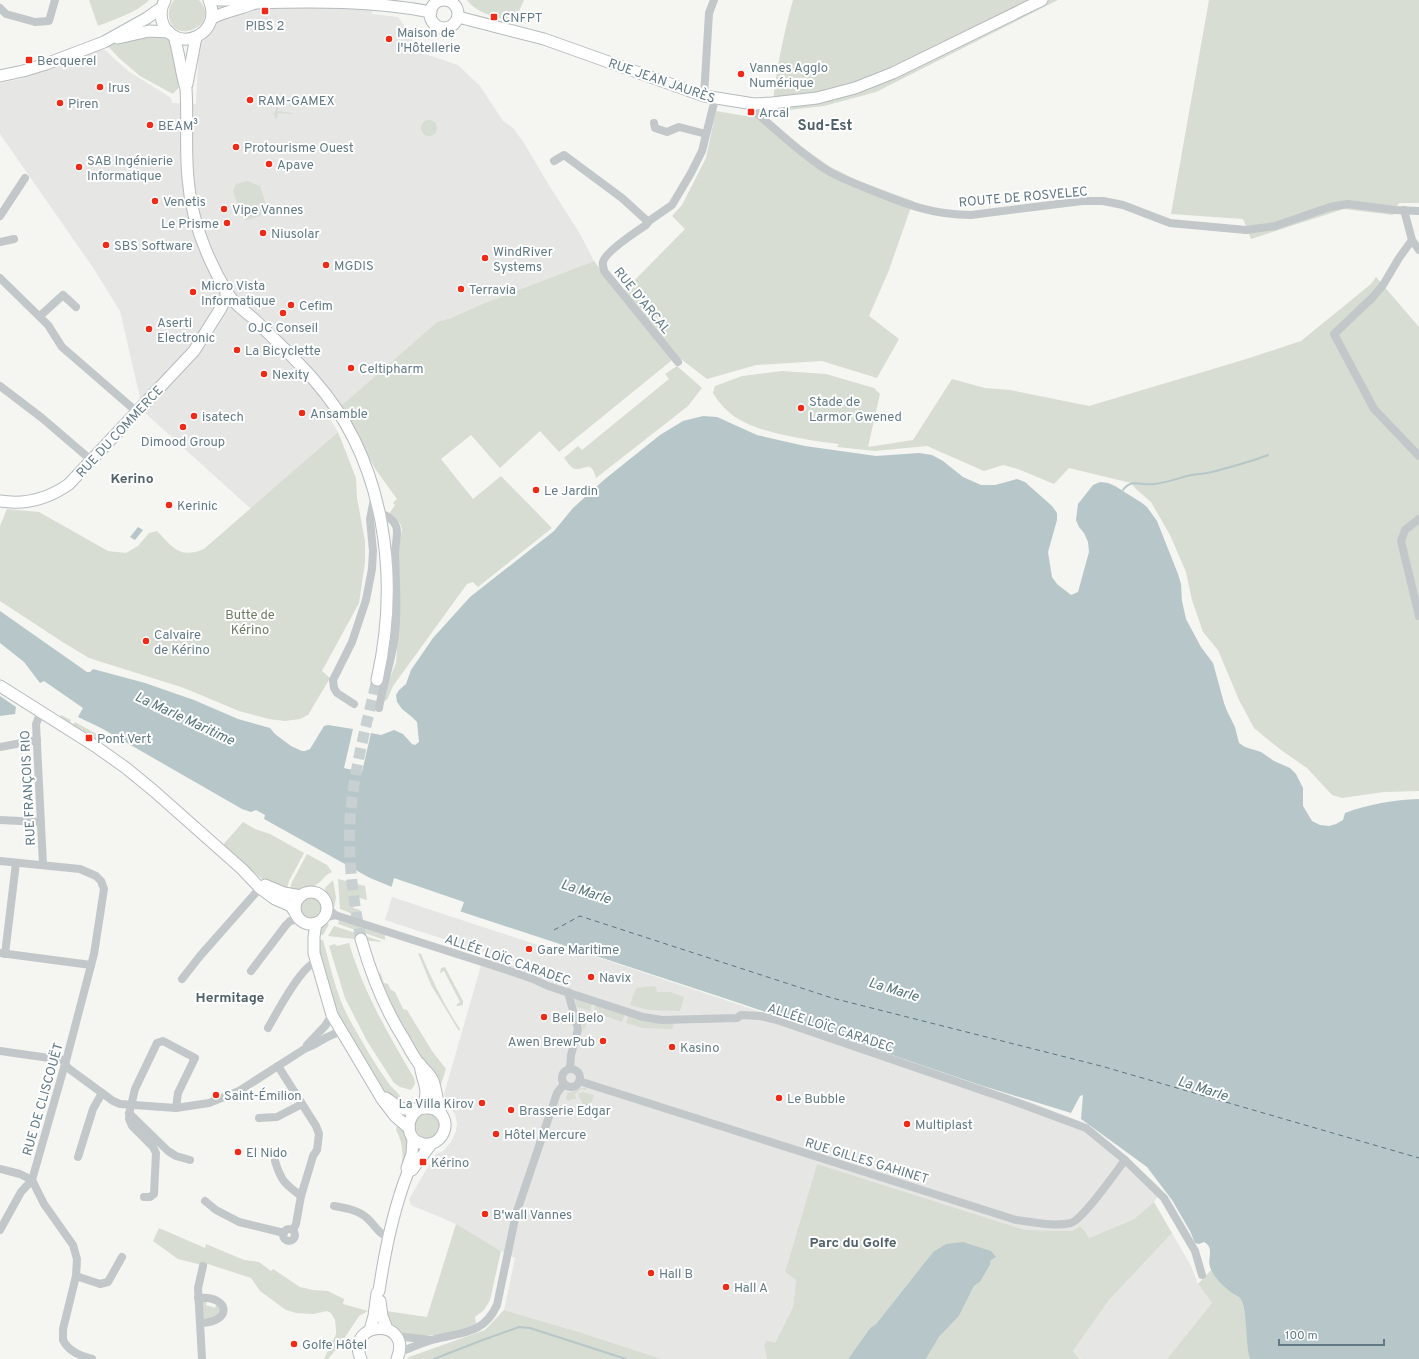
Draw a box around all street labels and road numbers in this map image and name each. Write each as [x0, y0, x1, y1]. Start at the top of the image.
street label: RUE JEAN JAURÈS [606, 54, 718, 108]
street label: ROUTE DE ROSVELEC [958, 184, 1088, 212]
street label: RUE D'ARCAL [610, 265, 673, 338]
street label: RUE DU COMMERCE [74, 383, 167, 482]
street label: RUE FRANÇOIS RIO [18, 730, 40, 846]
street label: ALLÉE LOÏC CARADEC [442, 930, 573, 990]
street label: ALLÉE LOÏC CARADEC [765, 999, 896, 1057]
street label: RUE DE CLISCOUËT [18, 1041, 68, 1158]
street label: RUE GILLES GAHINET [803, 1135, 930, 1188]

